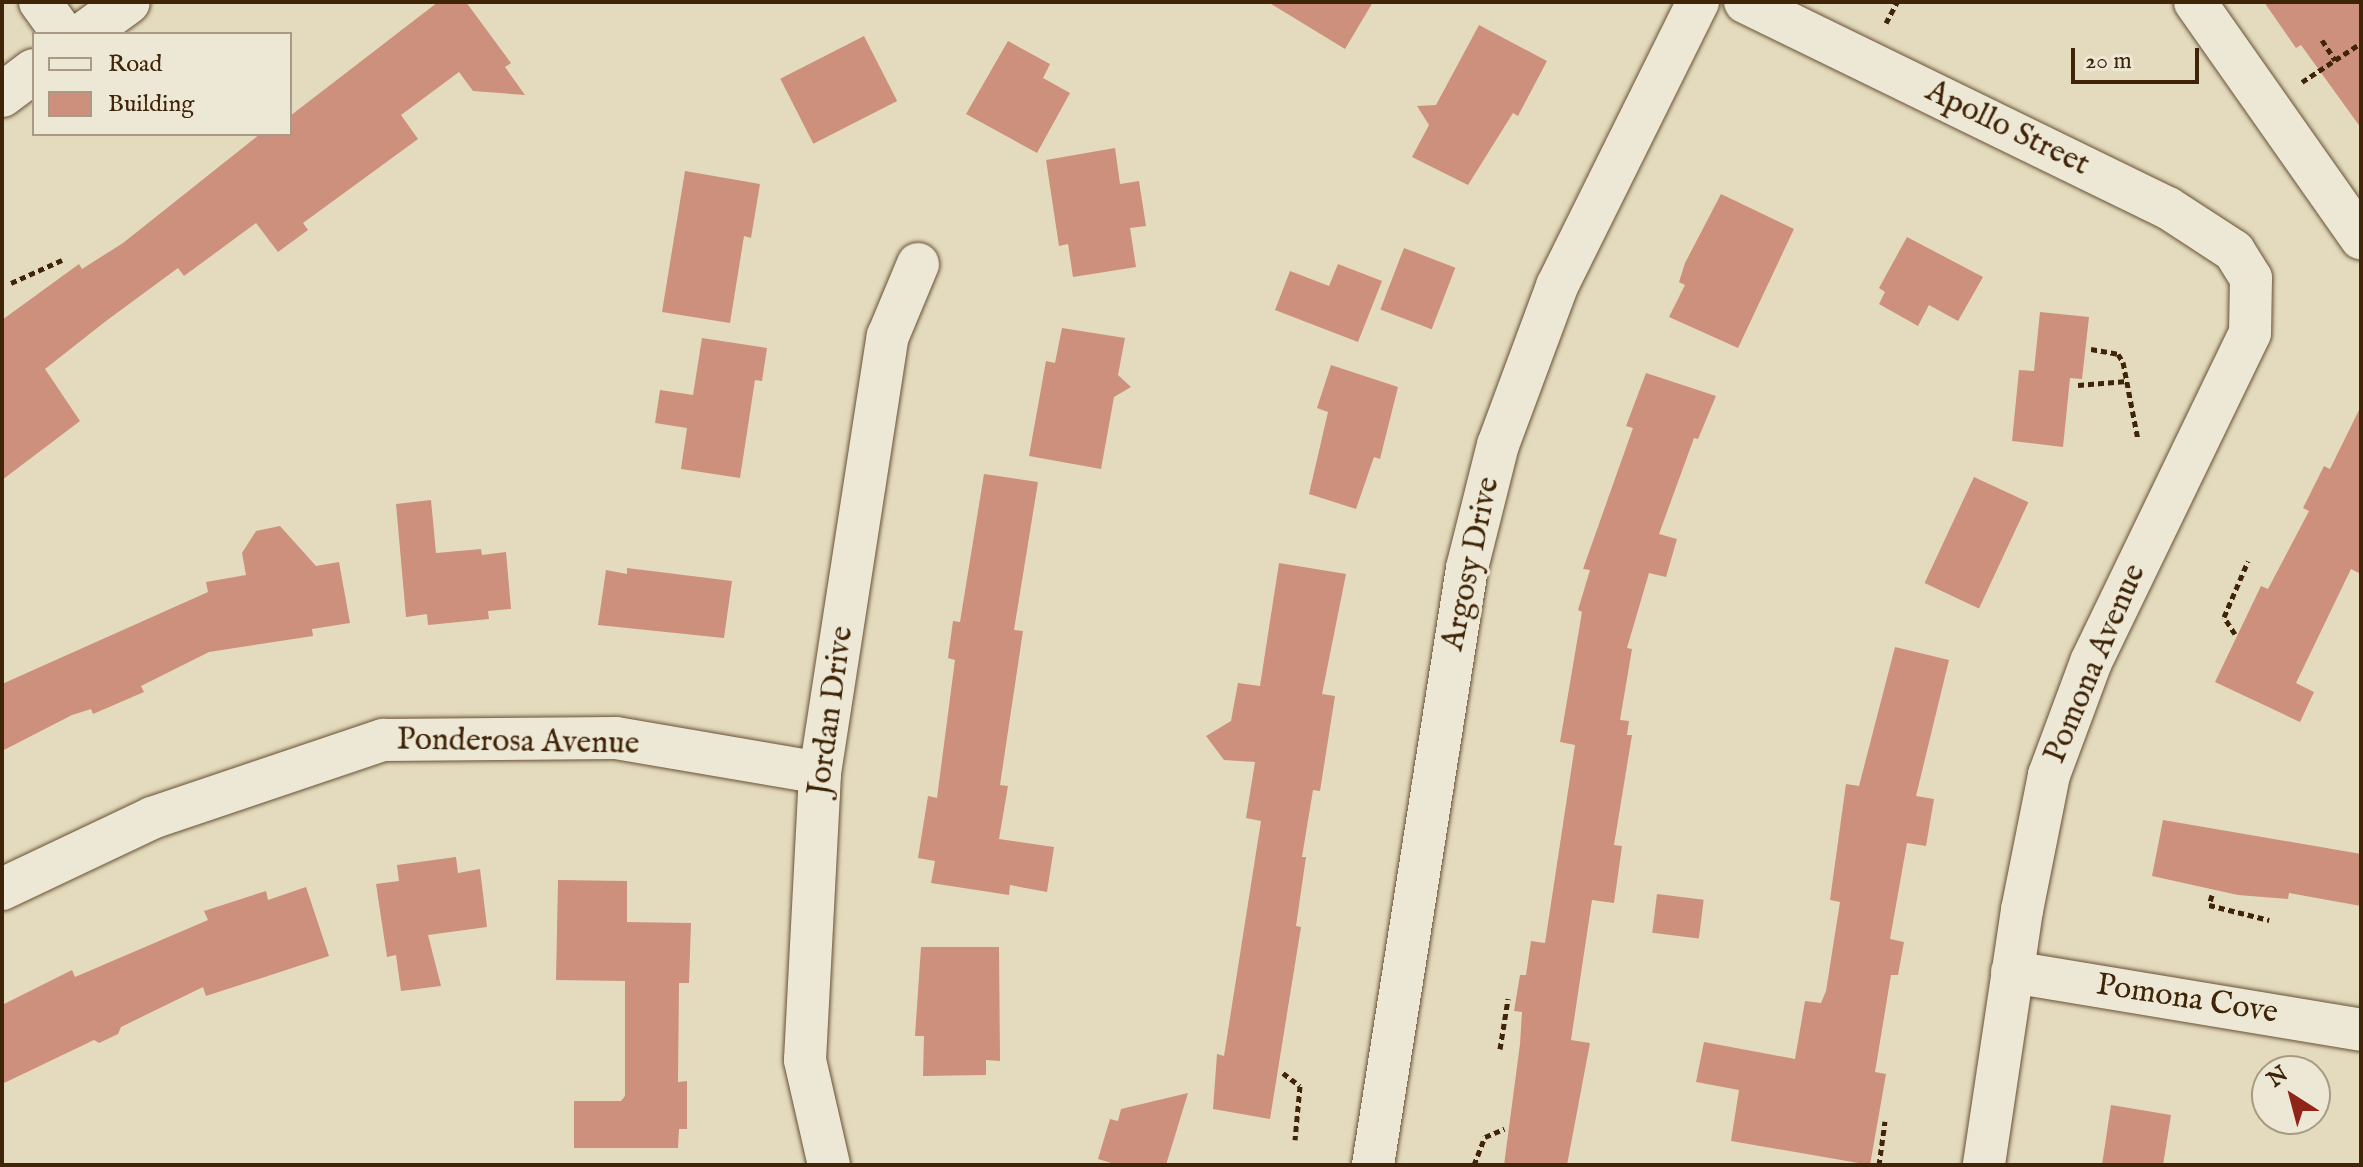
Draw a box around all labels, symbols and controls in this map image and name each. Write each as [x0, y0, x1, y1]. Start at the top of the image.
legend [32, 32, 292, 136]
scale bar [2075, 32, 2203, 82]
text: 20 m [2085, 46, 2132, 77]
text: Road [108, 49, 162, 80]
street label: Apollo Street [1919, 73, 2095, 185]
text: Building [108, 89, 194, 120]
street label: Argosy Drive [1435, 474, 1509, 654]
street label: Pomona Avenue [2037, 559, 2155, 769]
street label: Jordan Drive [801, 624, 863, 798]
street label: Ponderosa Avenue [396, 722, 640, 764]
street label: Pomona Cove [2093, 967, 2281, 1033]
north arrow [2251, 1055, 2331, 1135]
text: N [2262, 1060, 2294, 1094]

